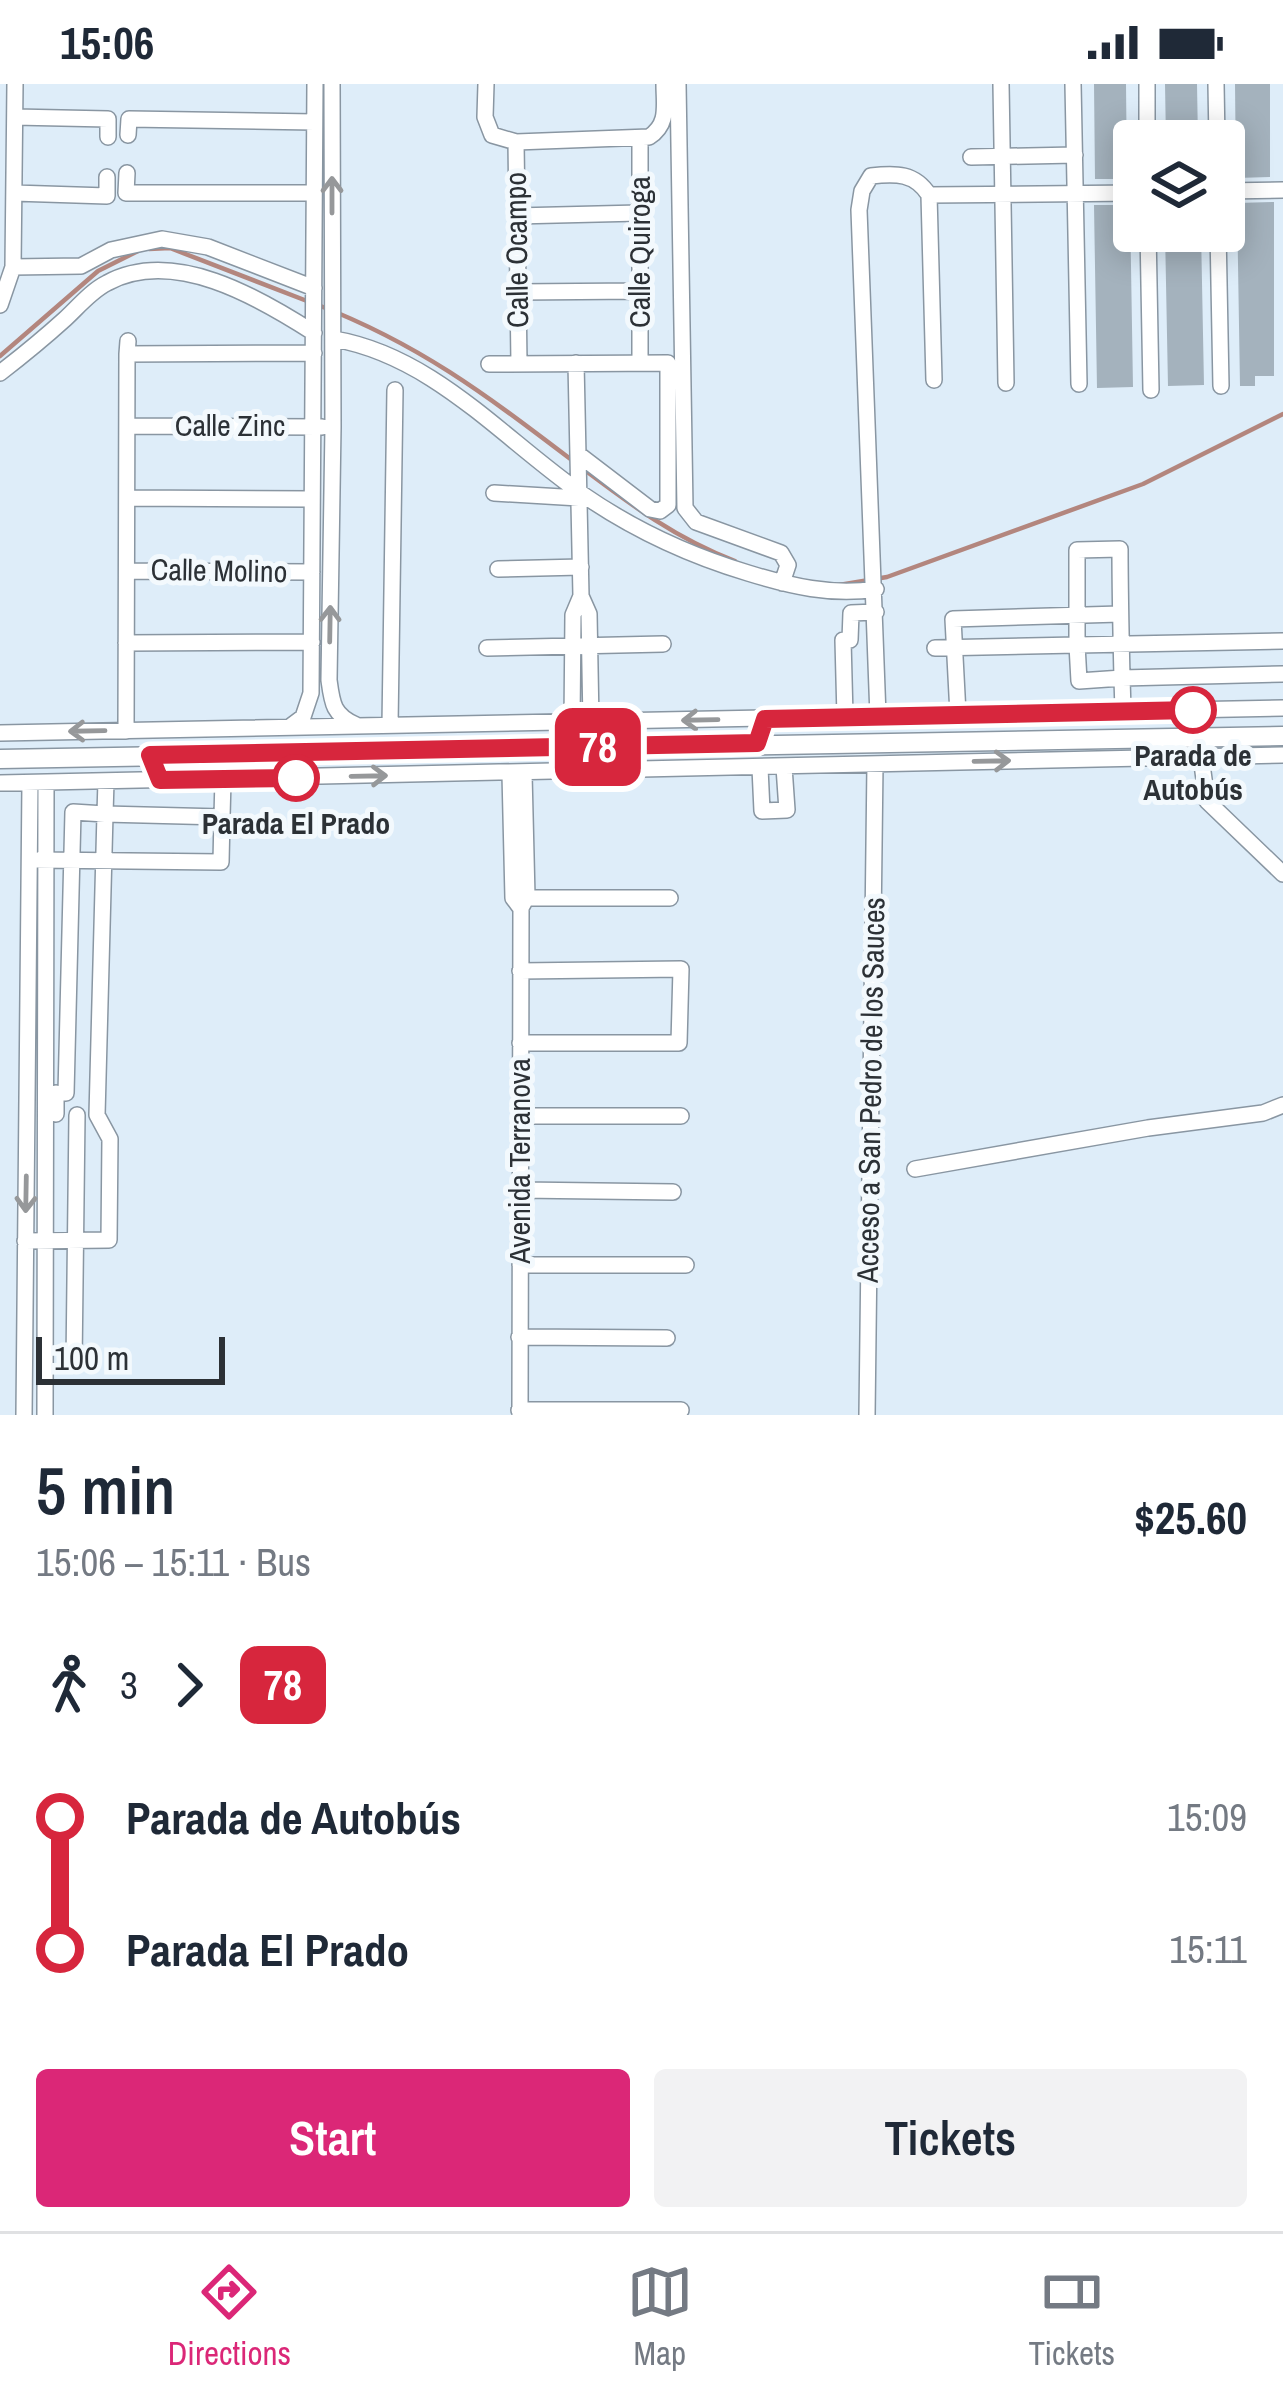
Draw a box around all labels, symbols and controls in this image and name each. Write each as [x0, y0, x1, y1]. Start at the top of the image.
text: 15:06 [60, 12, 154, 73]
map controls [1113, 120, 1245, 252]
button: layers [1113, 120, 1245, 252]
street label: Calle Ocampo [495, 172, 537, 328]
one-way arrow [321, 176, 344, 215]
street label: Calle Quiroga [619, 176, 659, 328]
street label: Calle Zinc [175, 405, 285, 445]
street label: Calle Molino [150, 549, 288, 591]
one-way arrow [318, 605, 341, 644]
marker: Parada de Autobús [1171, 688, 1215, 732]
line badge: 78 [544, 708, 652, 786]
one-way arrow [681, 708, 720, 731]
text: 78 [579, 719, 617, 775]
one-way arrow [68, 720, 107, 743]
place label: Parada de Autobús [1134, 735, 1252, 809]
one-way arrow [972, 750, 1011, 773]
marker: Parada El Prado [274, 756, 318, 800]
one-way arrow [349, 765, 388, 788]
place label: Parada El Prado [202, 803, 390, 843]
street label: Acceso a San Pedro de los Sauces [847, 897, 893, 1284]
street label: Avenida Terranova [499, 1058, 539, 1265]
one-way arrow [15, 1174, 38, 1213]
scale bar [36, 1331, 225, 1384]
text: 100 m [54, 1336, 129, 1380]
text: 5 min [36, 1446, 175, 1535]
text: $25.60 [1134, 1487, 1247, 1548]
text: 15:06 – 15:11 · Bus [36, 1536, 311, 1588]
icon: walk [36, 1652, 102, 1718]
icon: forward [156, 1652, 222, 1718]
text: 78 [264, 1657, 302, 1713]
text: 3 [120, 1659, 138, 1711]
text: Parada de Autobús [126, 1787, 461, 1848]
text: 15:09 [1167, 1791, 1247, 1843]
text: Parada El Prado [126, 1919, 409, 1980]
text: 15:11 [1169, 1923, 1247, 1975]
button: Start [36, 2069, 630, 2207]
button: Tickets [654, 2069, 1247, 2207]
tab: Directions [168, 2259, 291, 2375]
tab: Map [627, 2259, 693, 2375]
tab: Tickets [1029, 2259, 1115, 2375]

